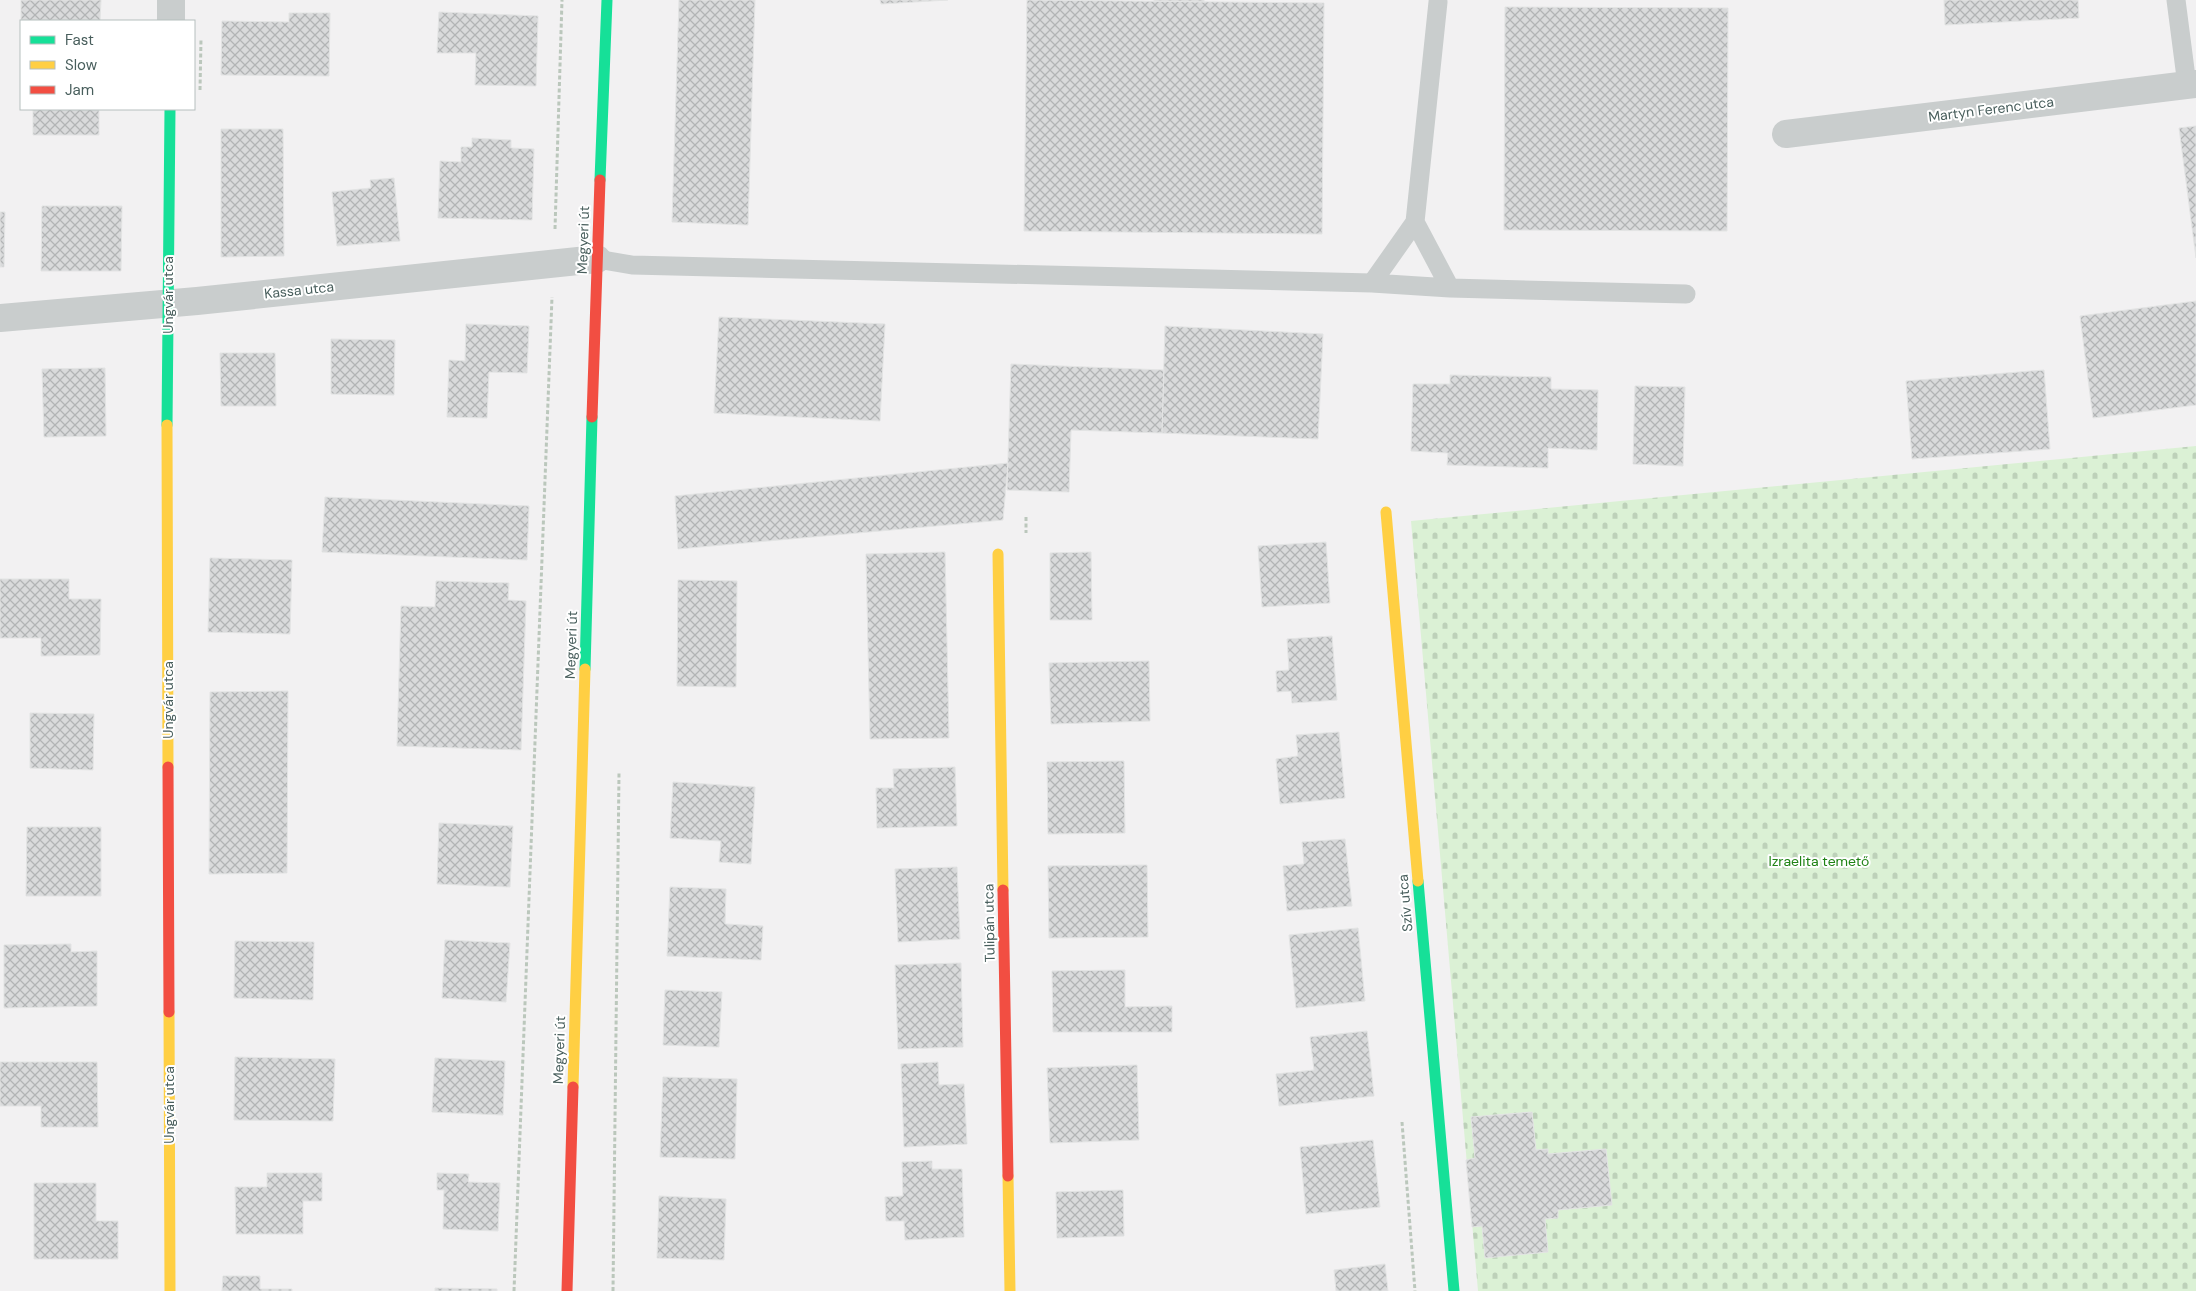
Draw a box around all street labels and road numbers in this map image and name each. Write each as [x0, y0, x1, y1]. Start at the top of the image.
street label: Martyn Ferenc utca [1927, 92, 2055, 126]
street label: Megyeri út [573, 206, 593, 274]
street label: Ungvár utca [159, 256, 177, 334]
street label: Kassa utca [263, 277, 335, 303]
street label: Megyeri út [561, 611, 581, 679]
street label: Ungvár utca [159, 661, 177, 739]
street label: Szív utca [1394, 873, 1416, 933]
street label: Tulipán utca [979, 883, 999, 963]
street label: Megyeri út [549, 1016, 569, 1084]
street label: Ungvár utca [160, 1066, 178, 1144]

